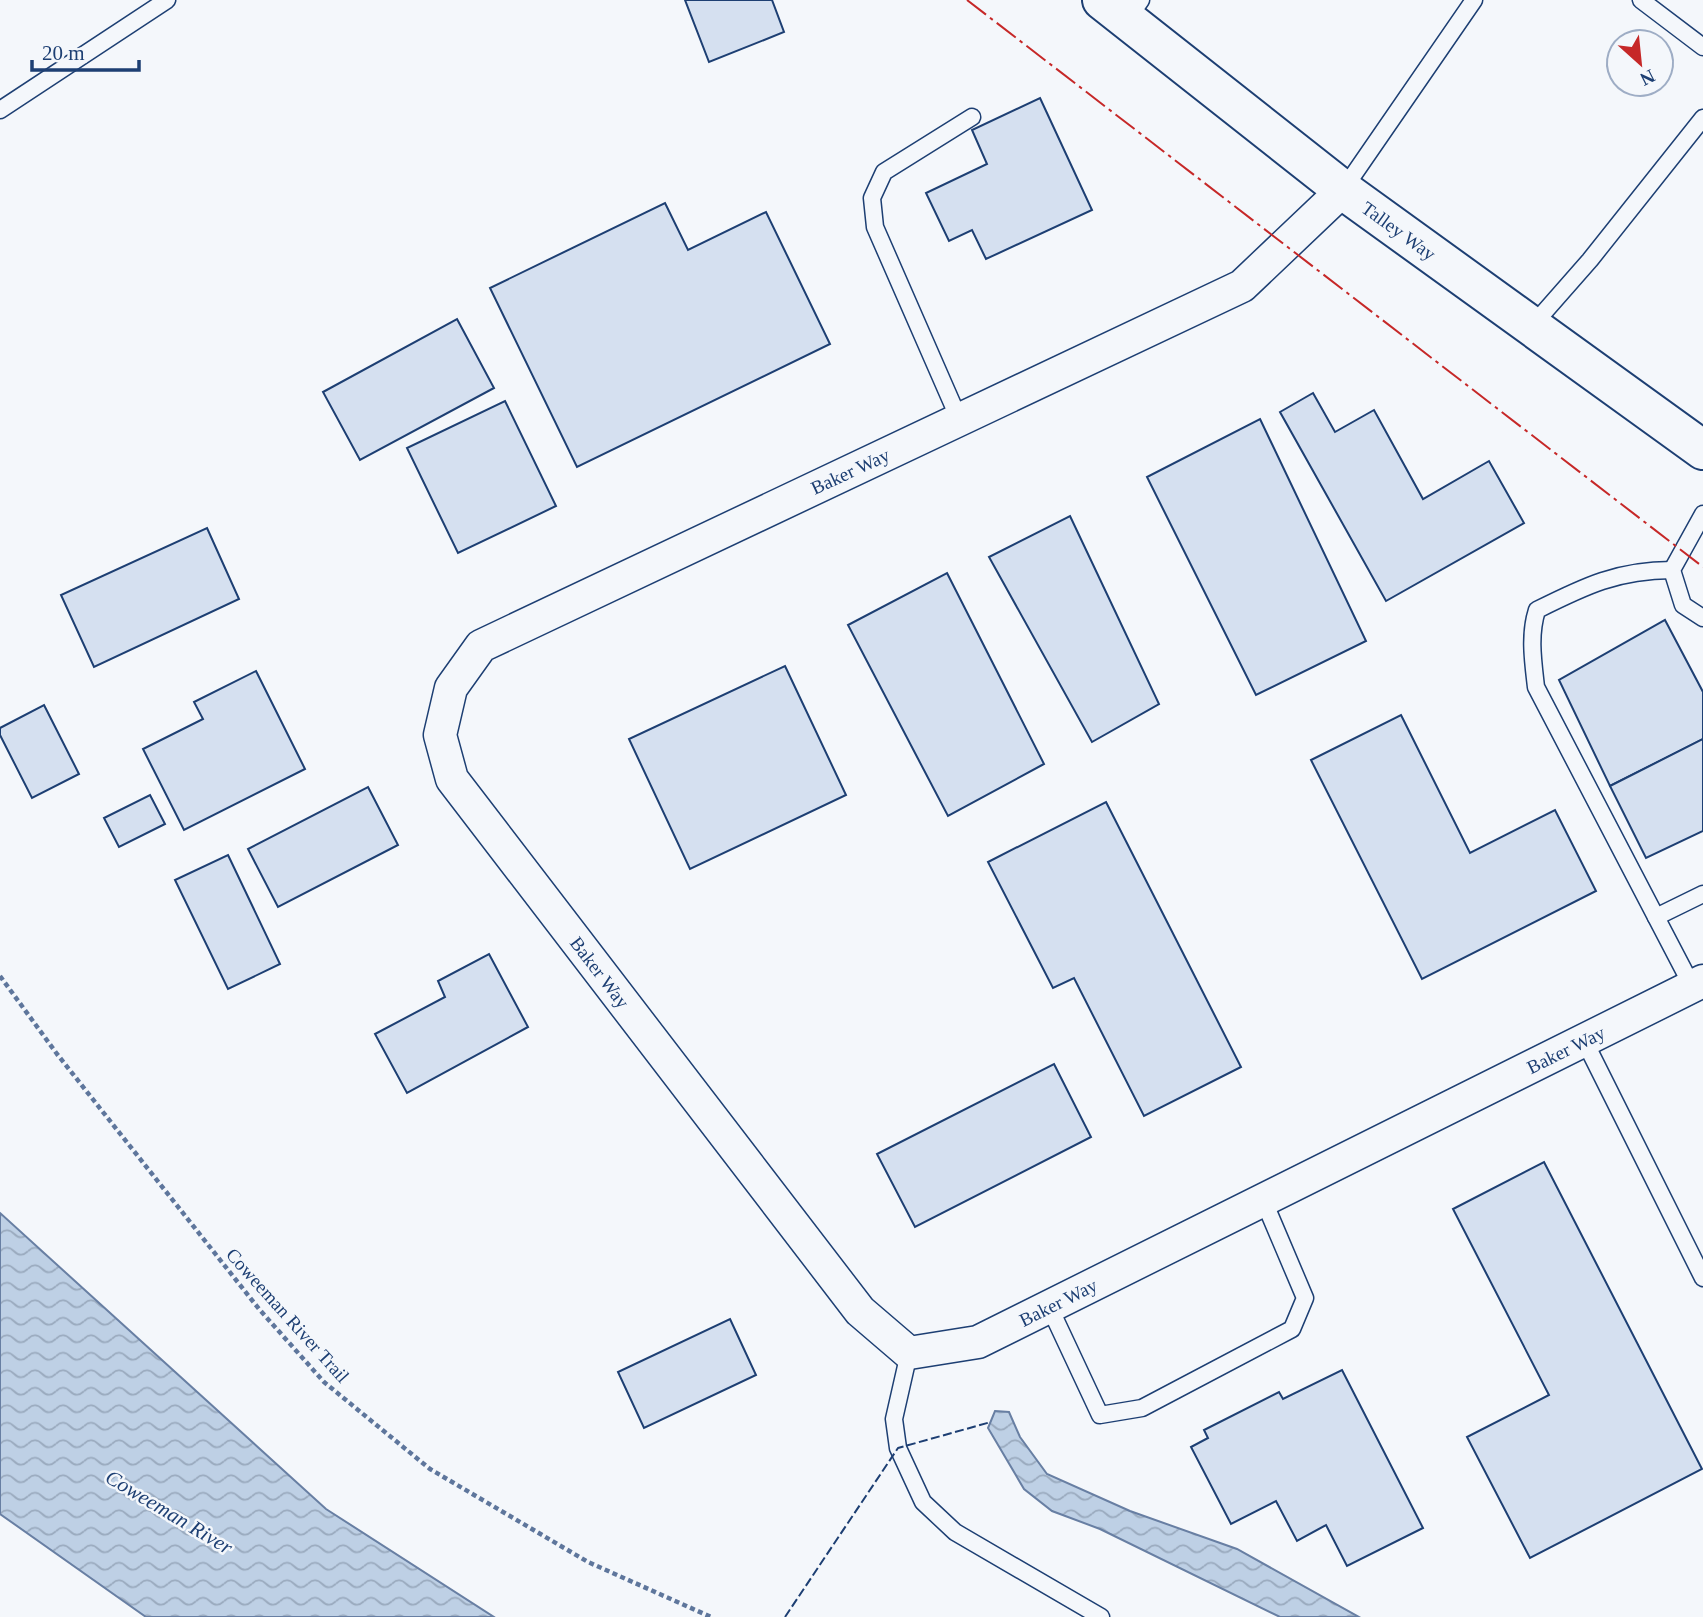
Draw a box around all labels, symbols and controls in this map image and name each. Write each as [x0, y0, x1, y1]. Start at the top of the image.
scale bar [32, 28, 138, 72]
north arrow [1605, 28, 1675, 98]
text: 20 m [42, 41, 85, 65]
text: N [1636, 65, 1658, 90]
street label: Talley Way [1358, 197, 1440, 265]
street label: Baker Way [808, 444, 893, 499]
street label: Baker Way [566, 933, 634, 1013]
street label: Baker Way [1524, 1021, 1609, 1078]
street label: Coweeman River Trail [222, 1244, 353, 1387]
street label: Baker Way [1016, 1274, 1101, 1331]
water label: Coweeman River [101, 1465, 238, 1560]

